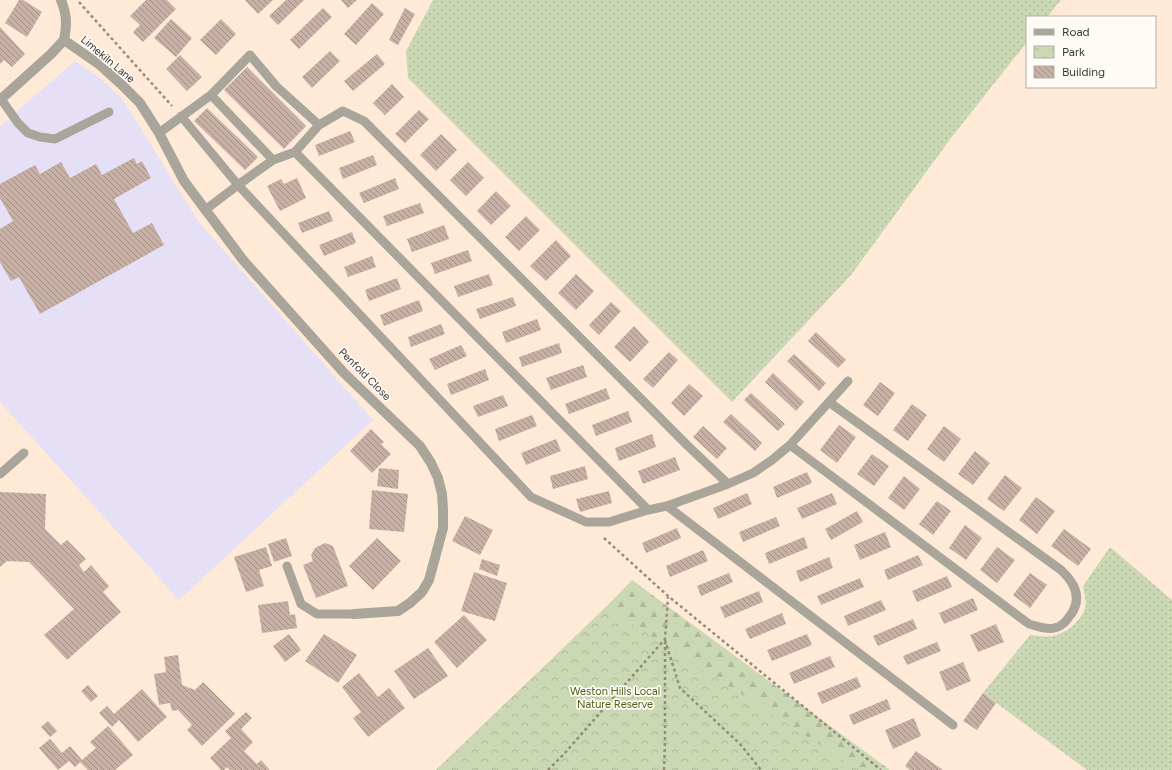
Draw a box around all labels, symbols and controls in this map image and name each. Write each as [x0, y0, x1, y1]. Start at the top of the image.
legend [1026, 16, 1156, 88]
text: Road [1062, 25, 1090, 39]
street label: Limekiln Lane [78, 33, 137, 86]
text: Park [1062, 45, 1085, 59]
text: Building [1062, 65, 1105, 79]
street label: Penfold Close [336, 346, 393, 403]
park label: Weston Hills Local Nature Reserve [570, 685, 660, 711]

